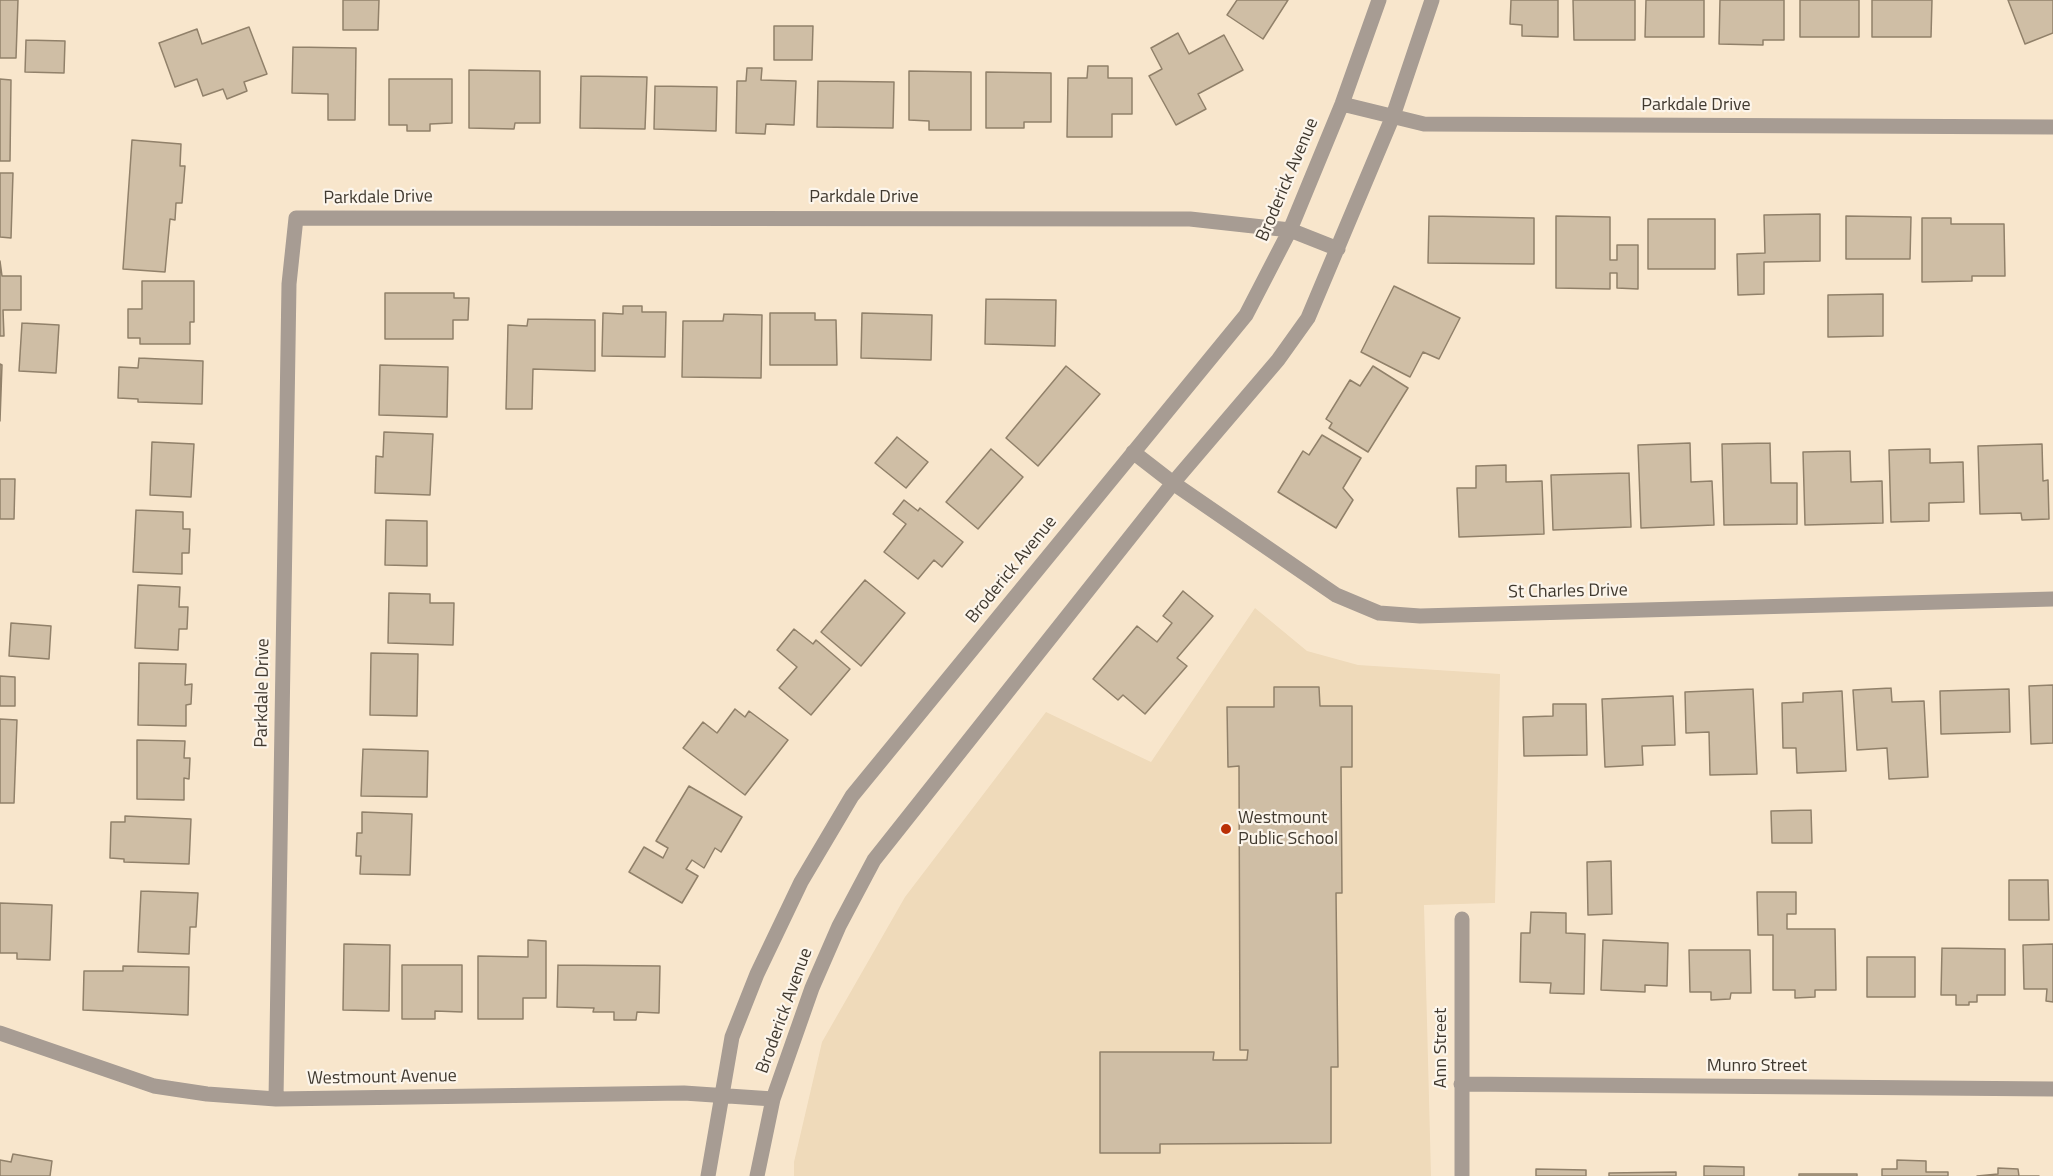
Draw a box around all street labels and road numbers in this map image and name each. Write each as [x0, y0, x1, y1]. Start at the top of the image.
street label: Parkdale Drive [1641, 95, 1751, 117]
street label: Broderick Avenue [1252, 115, 1324, 245]
street label: Parkdale Drive [323, 186, 433, 210]
street label: Parkdale Drive [809, 187, 919, 209]
street label: Broderick Avenue [962, 512, 1062, 628]
street label: St Charles Drive [1508, 580, 1628, 604]
street label: Parkdale Drive [251, 638, 275, 748]
street label: Broderick Avenue [752, 945, 818, 1077]
street label: Ann Street [1431, 1008, 1453, 1088]
street label: Munro Street [1707, 1056, 1807, 1078]
street label: Westmount Avenue [307, 1066, 457, 1090]

